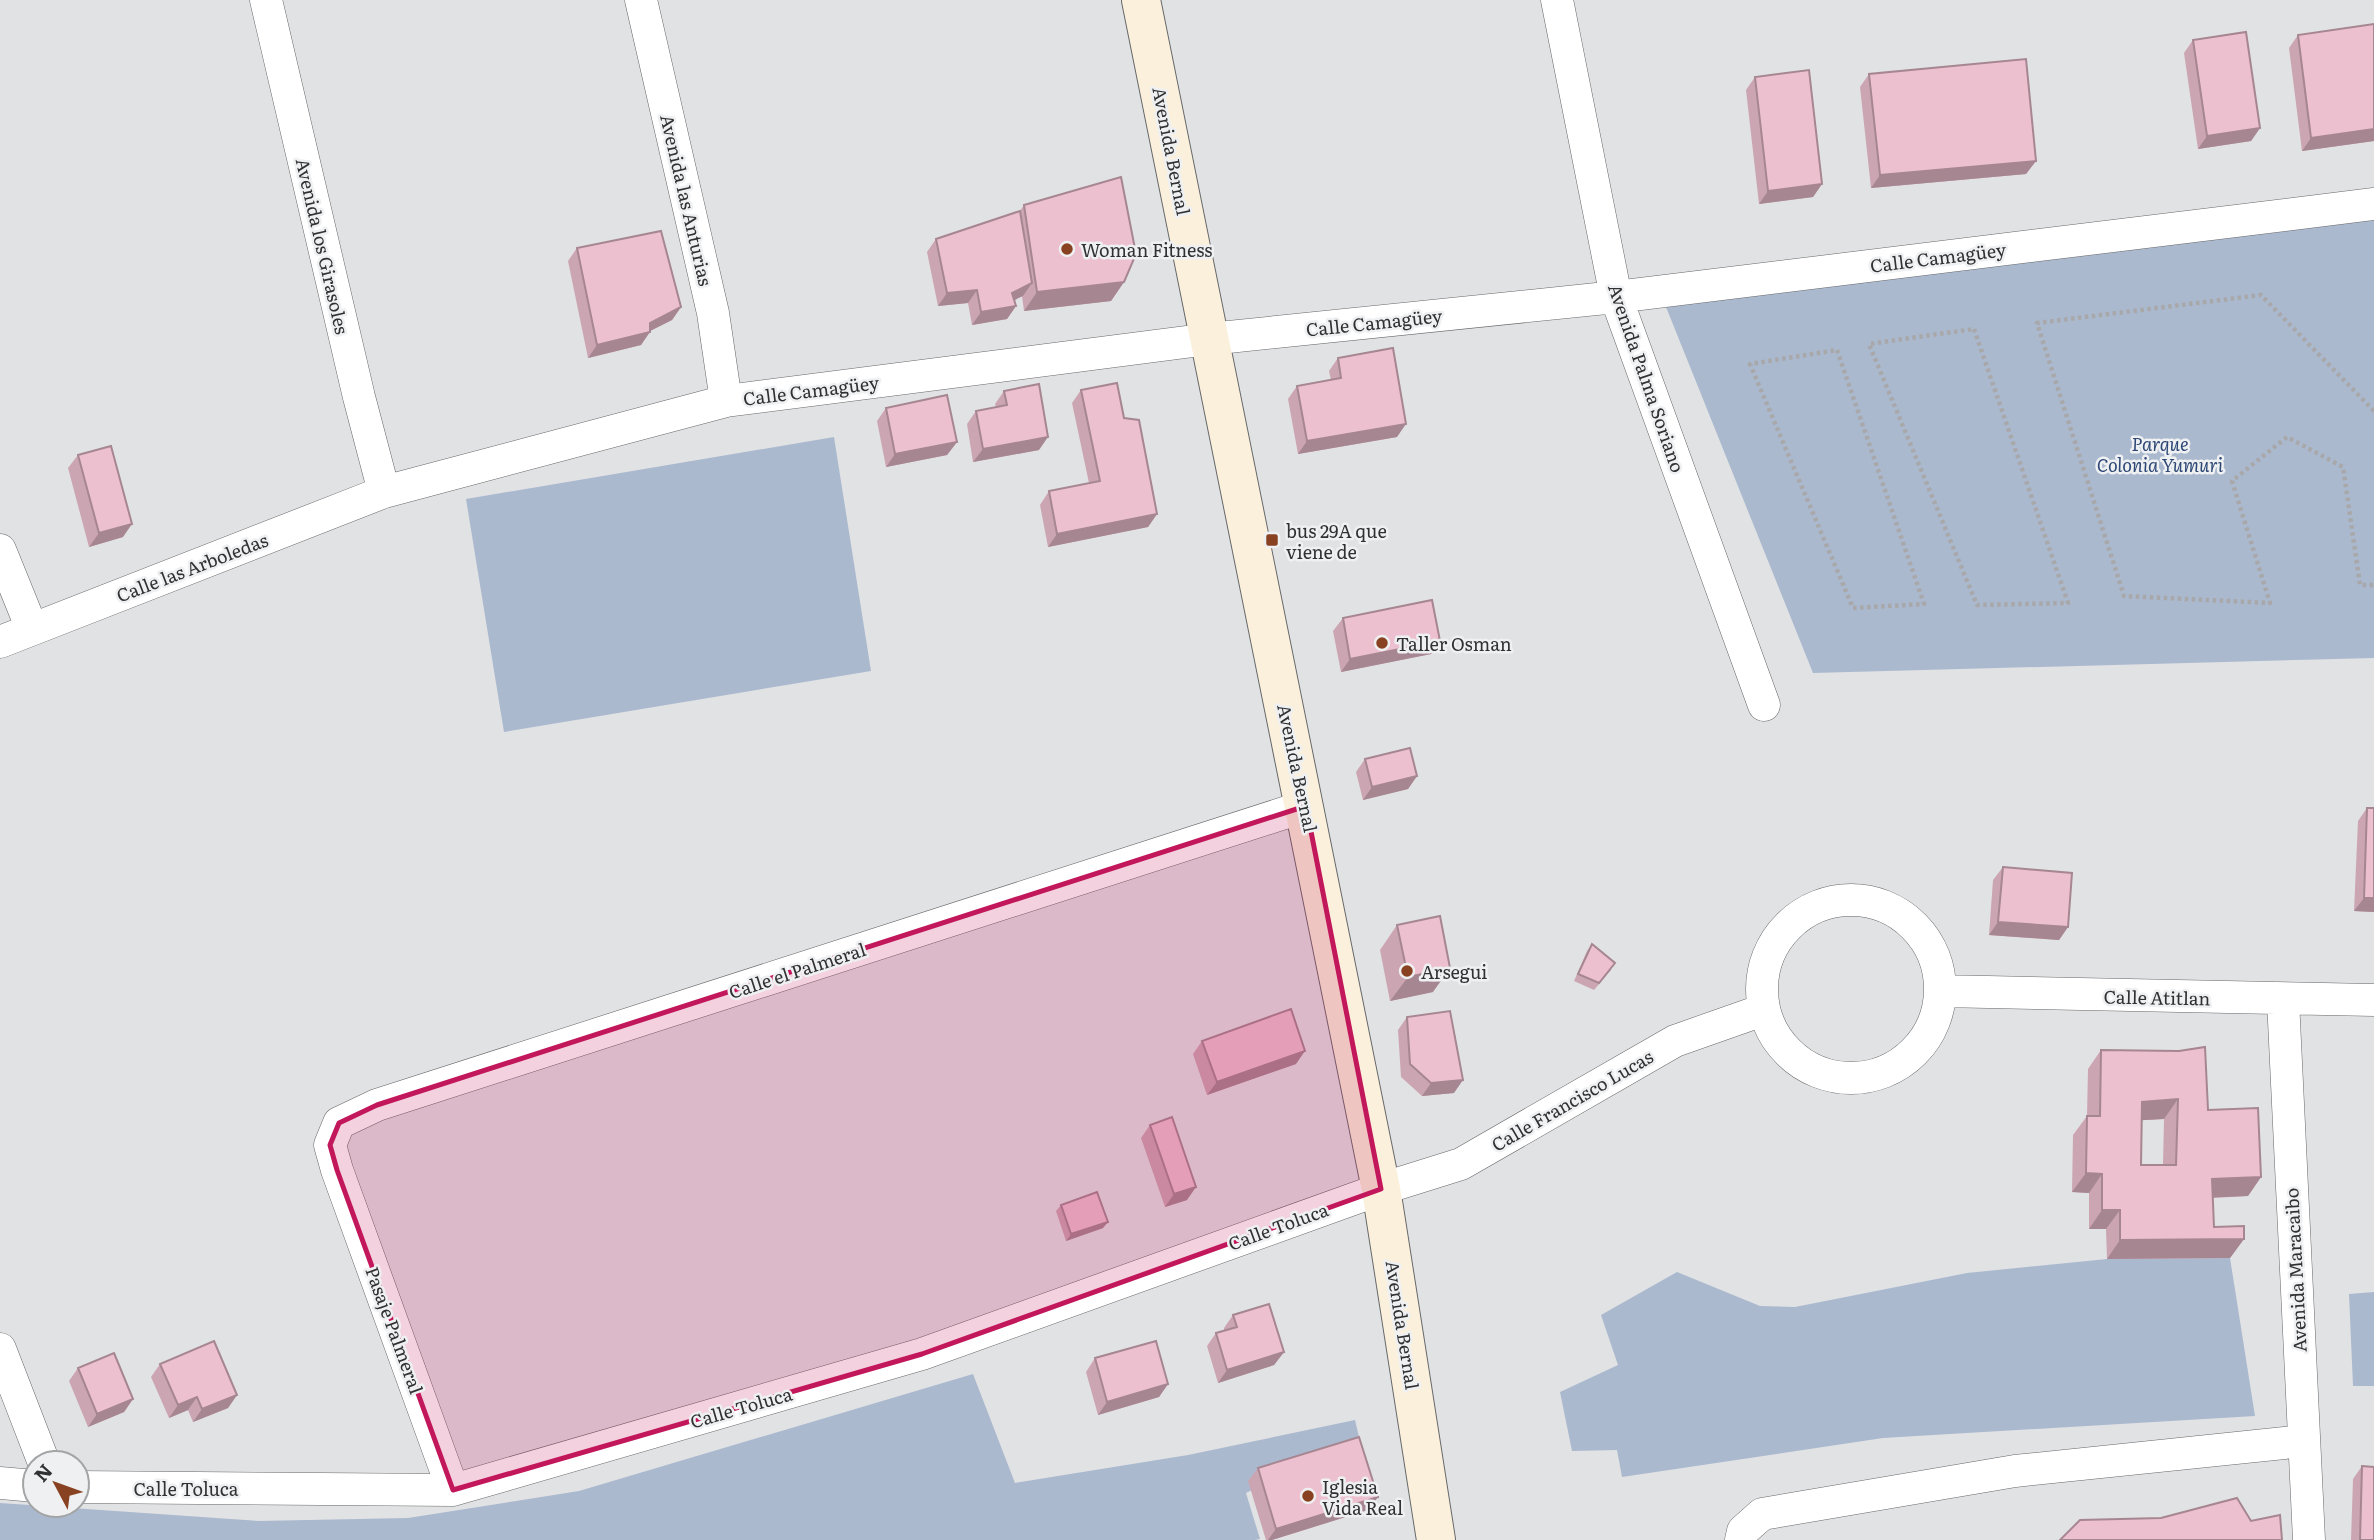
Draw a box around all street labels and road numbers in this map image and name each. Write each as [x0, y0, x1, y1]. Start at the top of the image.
street label: Avenida Bernal [1146, 84, 1198, 218]
street label: Avenida las Anturias [654, 112, 720, 288]
street label: Avenida los Girasoles [290, 155, 356, 337]
street label: Calle Camagüey [1868, 235, 2008, 279]
street label: Avenida Palma Soriano [1602, 280, 1692, 476]
street label: Calle Camagüey [1305, 301, 1444, 343]
street label: Calle Camagüey [741, 368, 881, 412]
street label: Calle las Arboledas [112, 526, 272, 608]
street label: Avenida Bernal [1271, 701, 1325, 835]
street label: Calle el Palmeral [725, 935, 869, 1005]
street label: Calle Atitlan [2103, 983, 2211, 1011]
street label: Calle Francisco Lucas [1486, 1043, 1658, 1157]
street label: Avenida Maracaibo [2277, 1187, 2313, 1353]
street label: Calle Toluca [1224, 1195, 1332, 1257]
street label: Avenida Bernal [1379, 1258, 1427, 1392]
street label: Pasaje Palmeral [359, 1263, 431, 1397]
street label: Calle Toluca [687, 1379, 796, 1434]
street label: Calle Toluca [133, 1475, 239, 1502]

